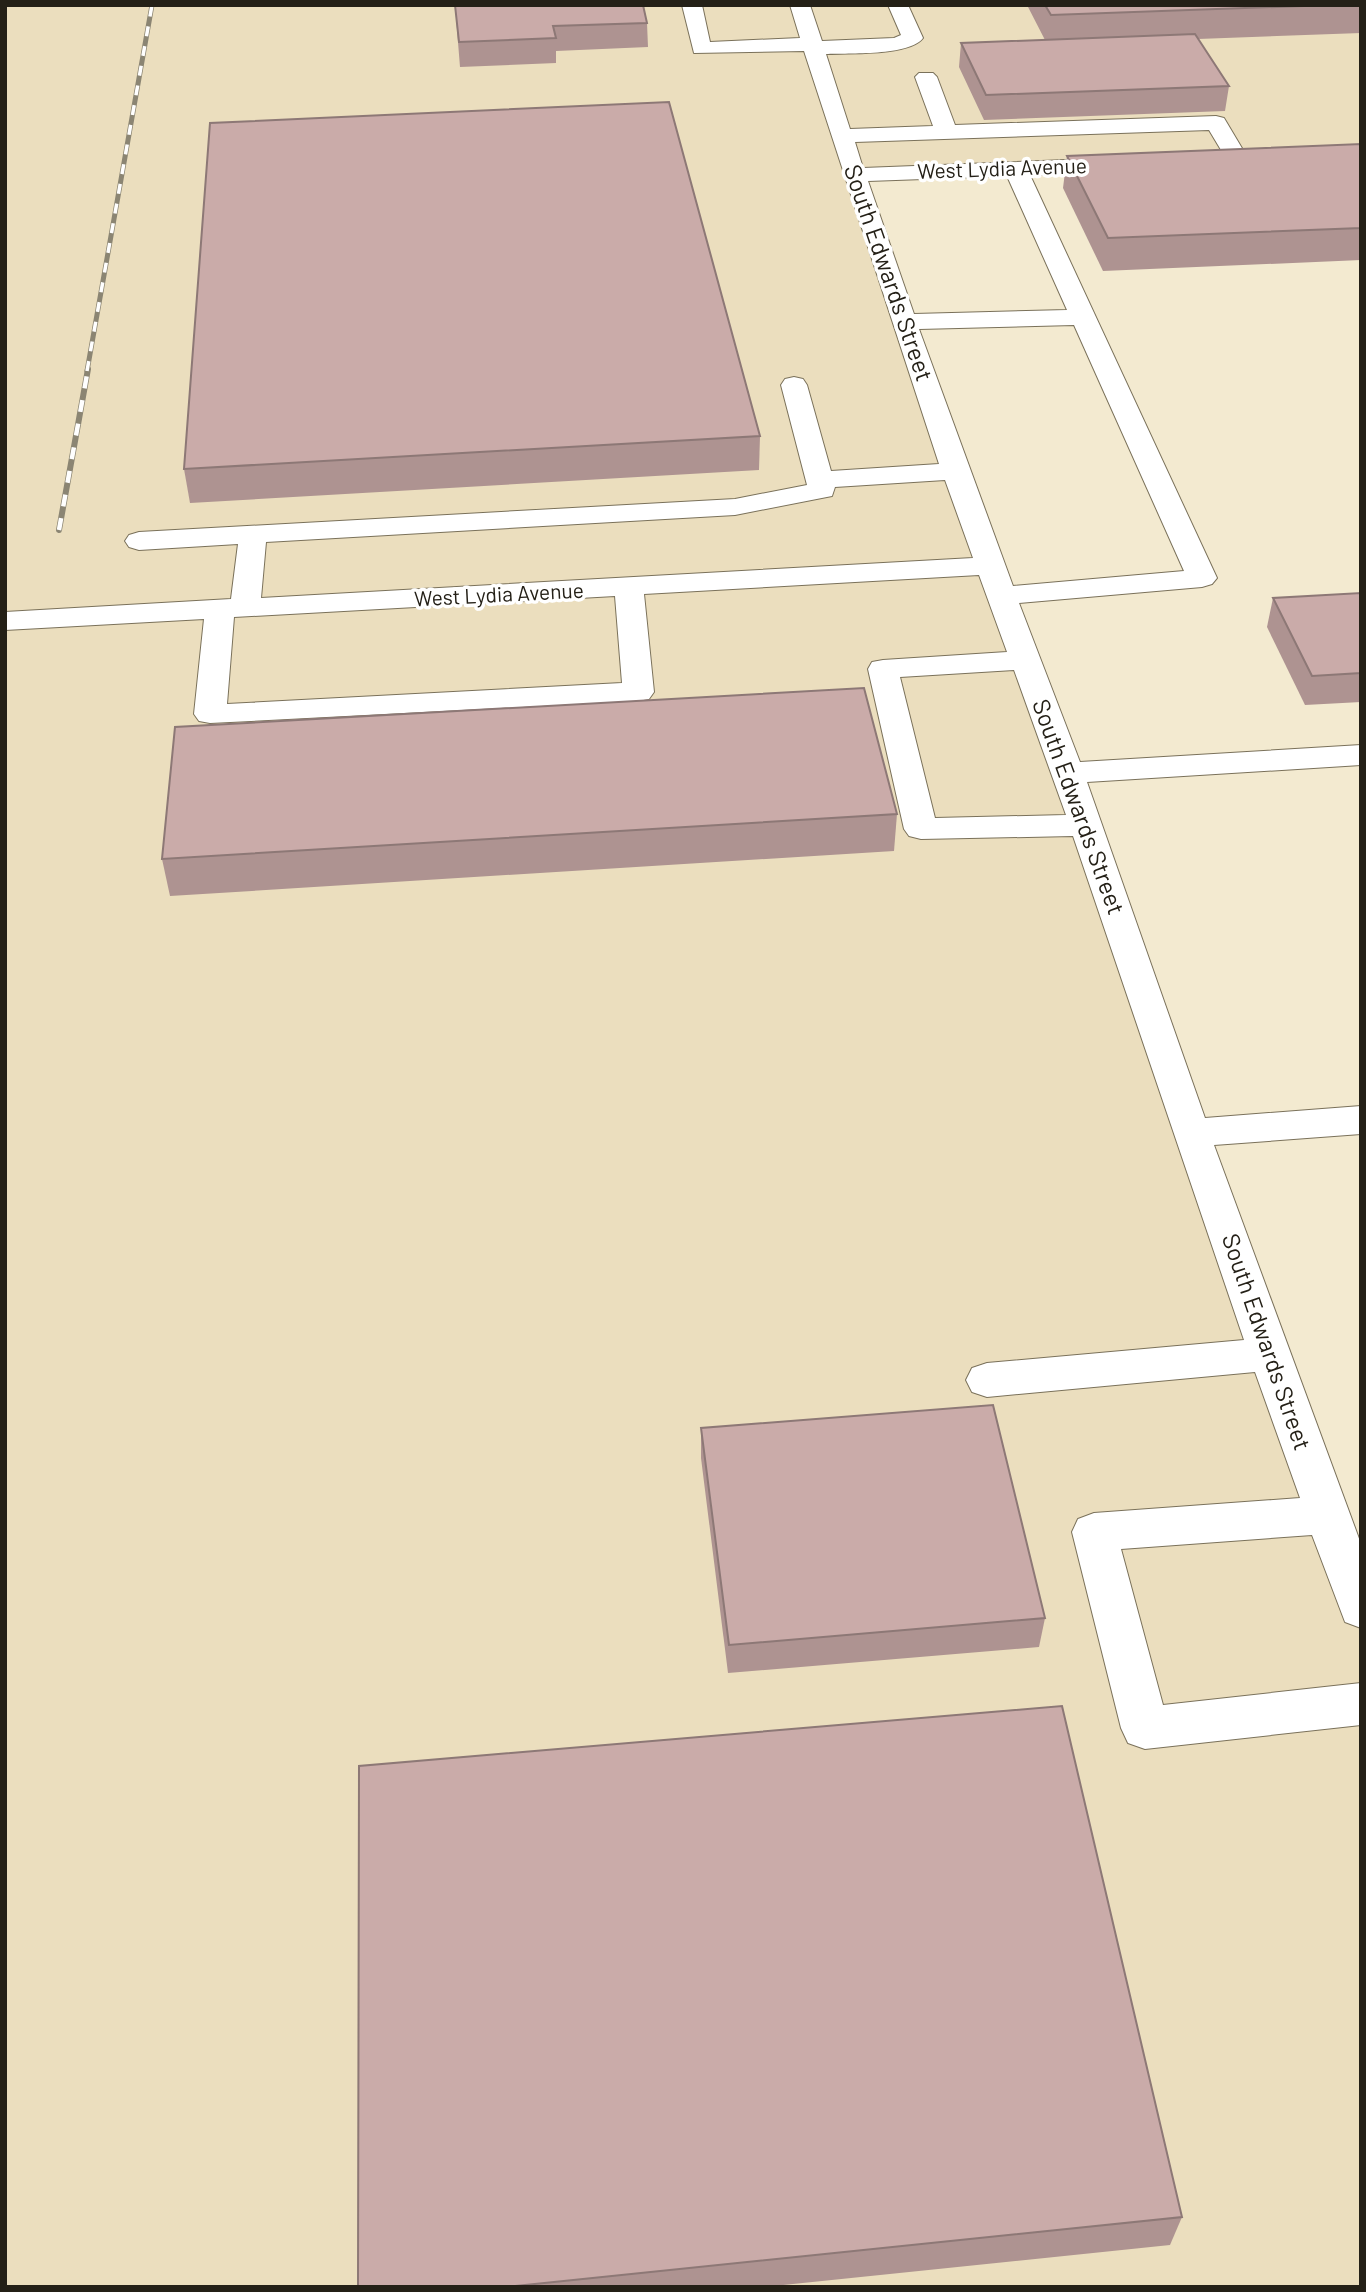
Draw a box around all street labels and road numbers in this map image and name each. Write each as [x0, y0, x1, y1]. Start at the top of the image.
street label: West Lydia Avenue [917, 152, 1087, 183]
street label: South Edwards Street [839, 160, 940, 385]
street label: West Lydia Avenue [413, 577, 584, 610]
street label: South Edwards Street [1027, 695, 1132, 918]
street label: South Edwards Street [1217, 1229, 1318, 1454]

